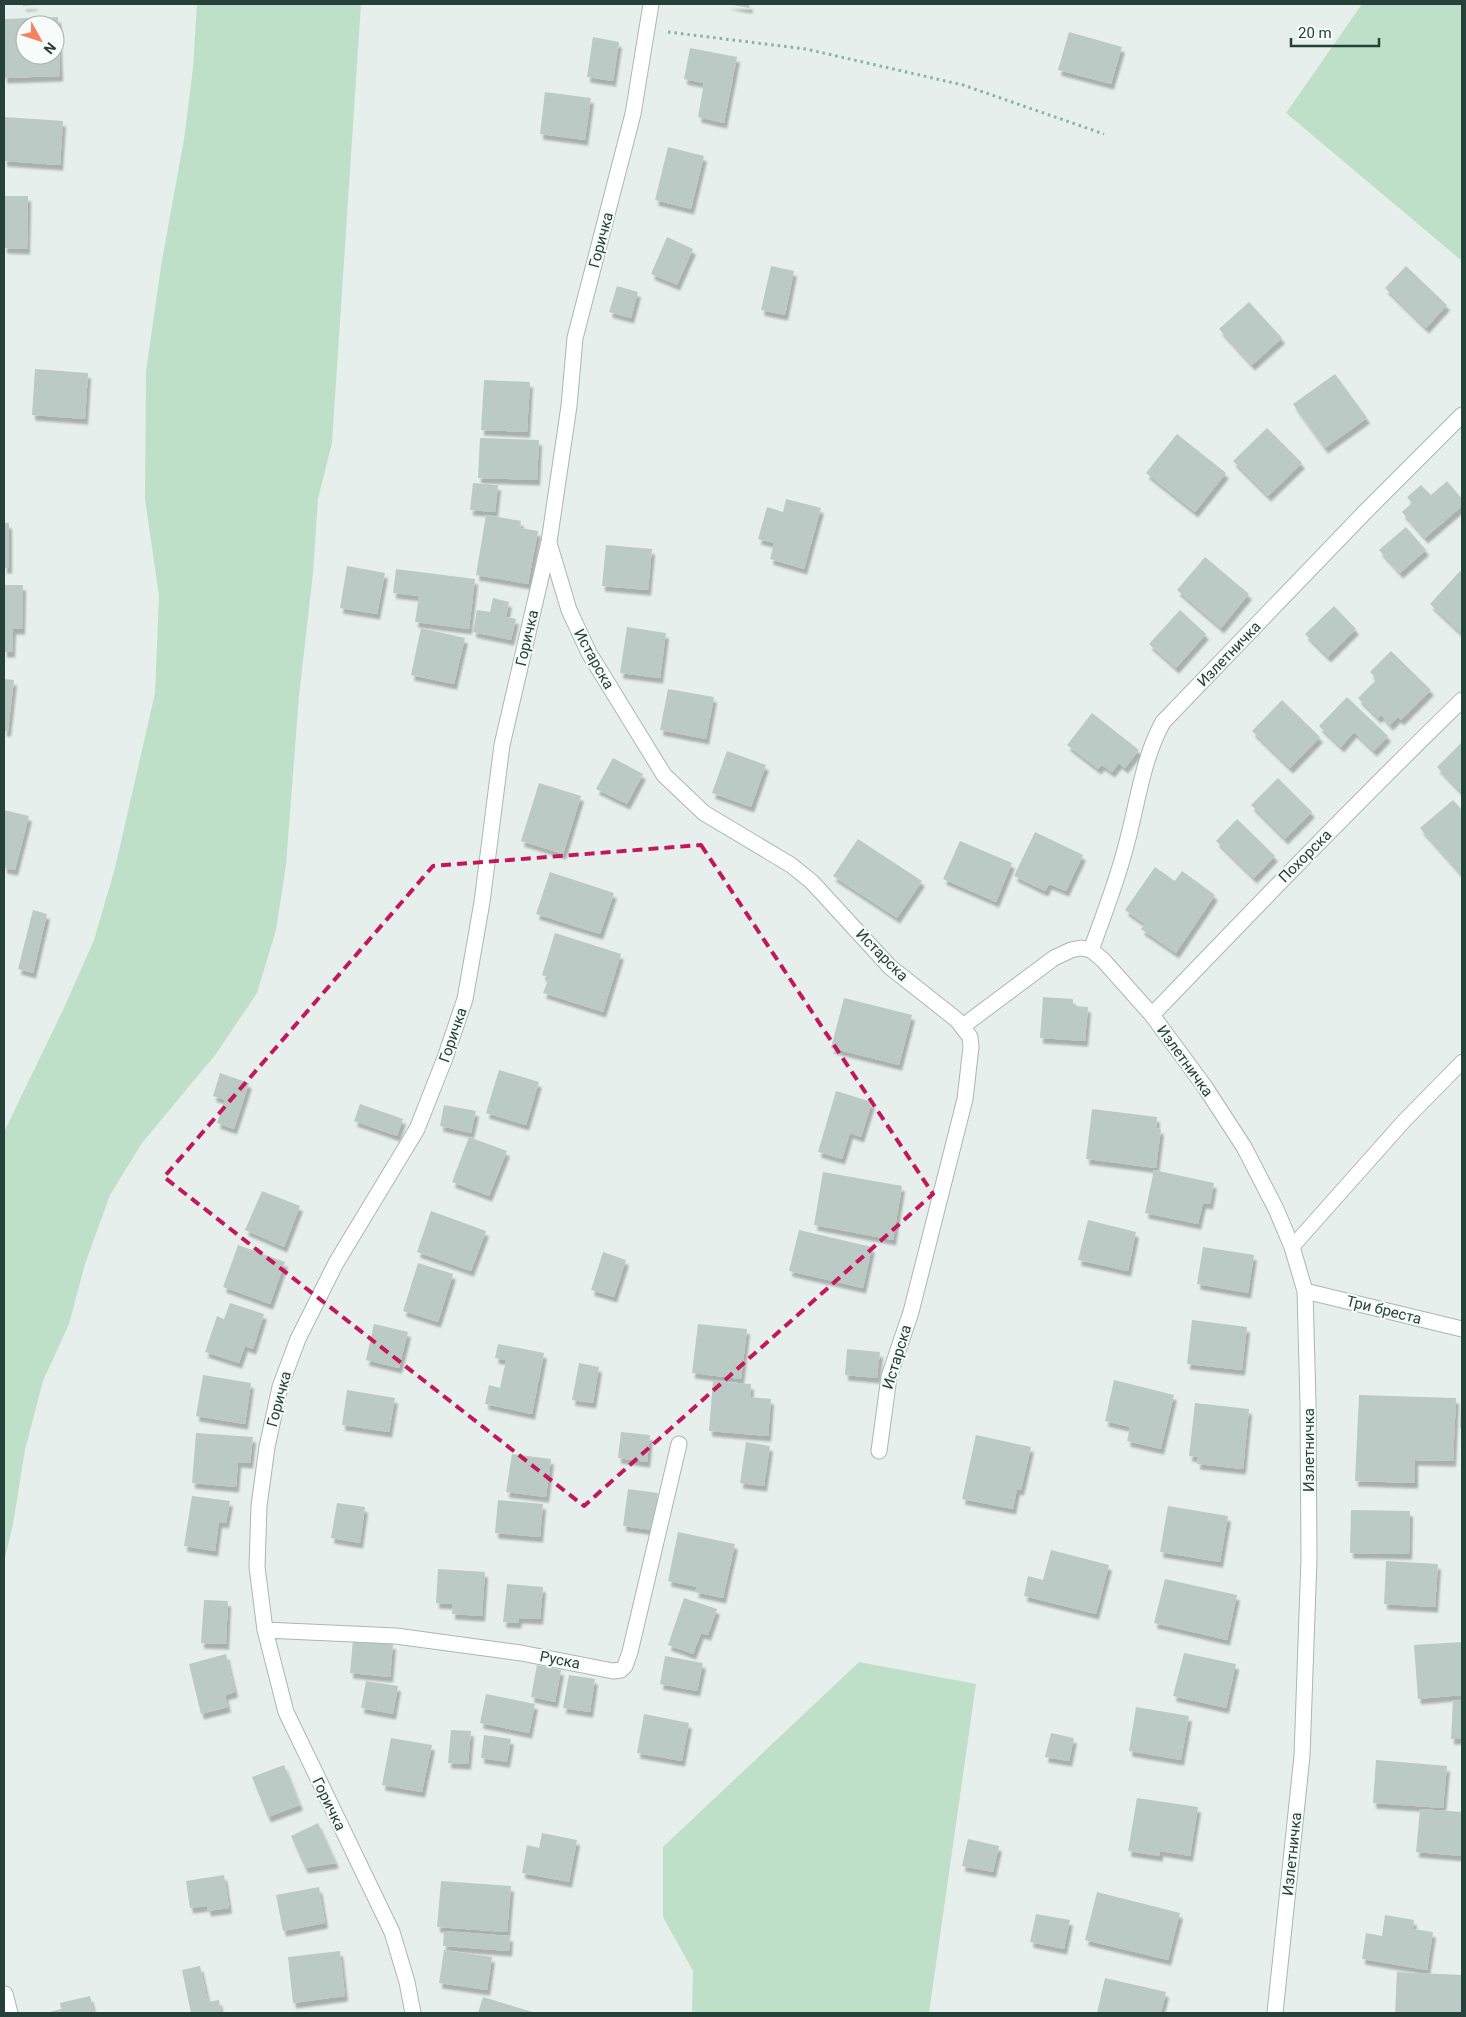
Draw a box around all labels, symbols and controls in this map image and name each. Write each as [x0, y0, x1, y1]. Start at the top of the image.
north arrow [15, 15, 65, 65]
scale bar [1291, 15, 1378, 47]
text: 20 m [1298, 24, 1332, 42]
text: N [41, 39, 59, 57]
street label: Горичка [585, 210, 617, 270]
street label: Горичка [512, 608, 542, 668]
street label: Излетничка [1193, 618, 1265, 690]
street label: Истарска [570, 626, 618, 692]
street label: Похорска [1275, 826, 1335, 886]
street label: Истарска [852, 925, 912, 985]
street label: Горичка [435, 1005, 471, 1065]
street label: Излетничка [1153, 1022, 1217, 1100]
street label: Три бреста [1345, 1292, 1423, 1328]
street label: Истарска [879, 1323, 915, 1391]
street label: Горичка [263, 1369, 295, 1429]
street label: Излетничка [1300, 1408, 1318, 1492]
street label: Руска [538, 1647, 582, 1673]
street label: Горичка [308, 1774, 350, 1834]
street label: Излетничка [1279, 1811, 1305, 1897]

